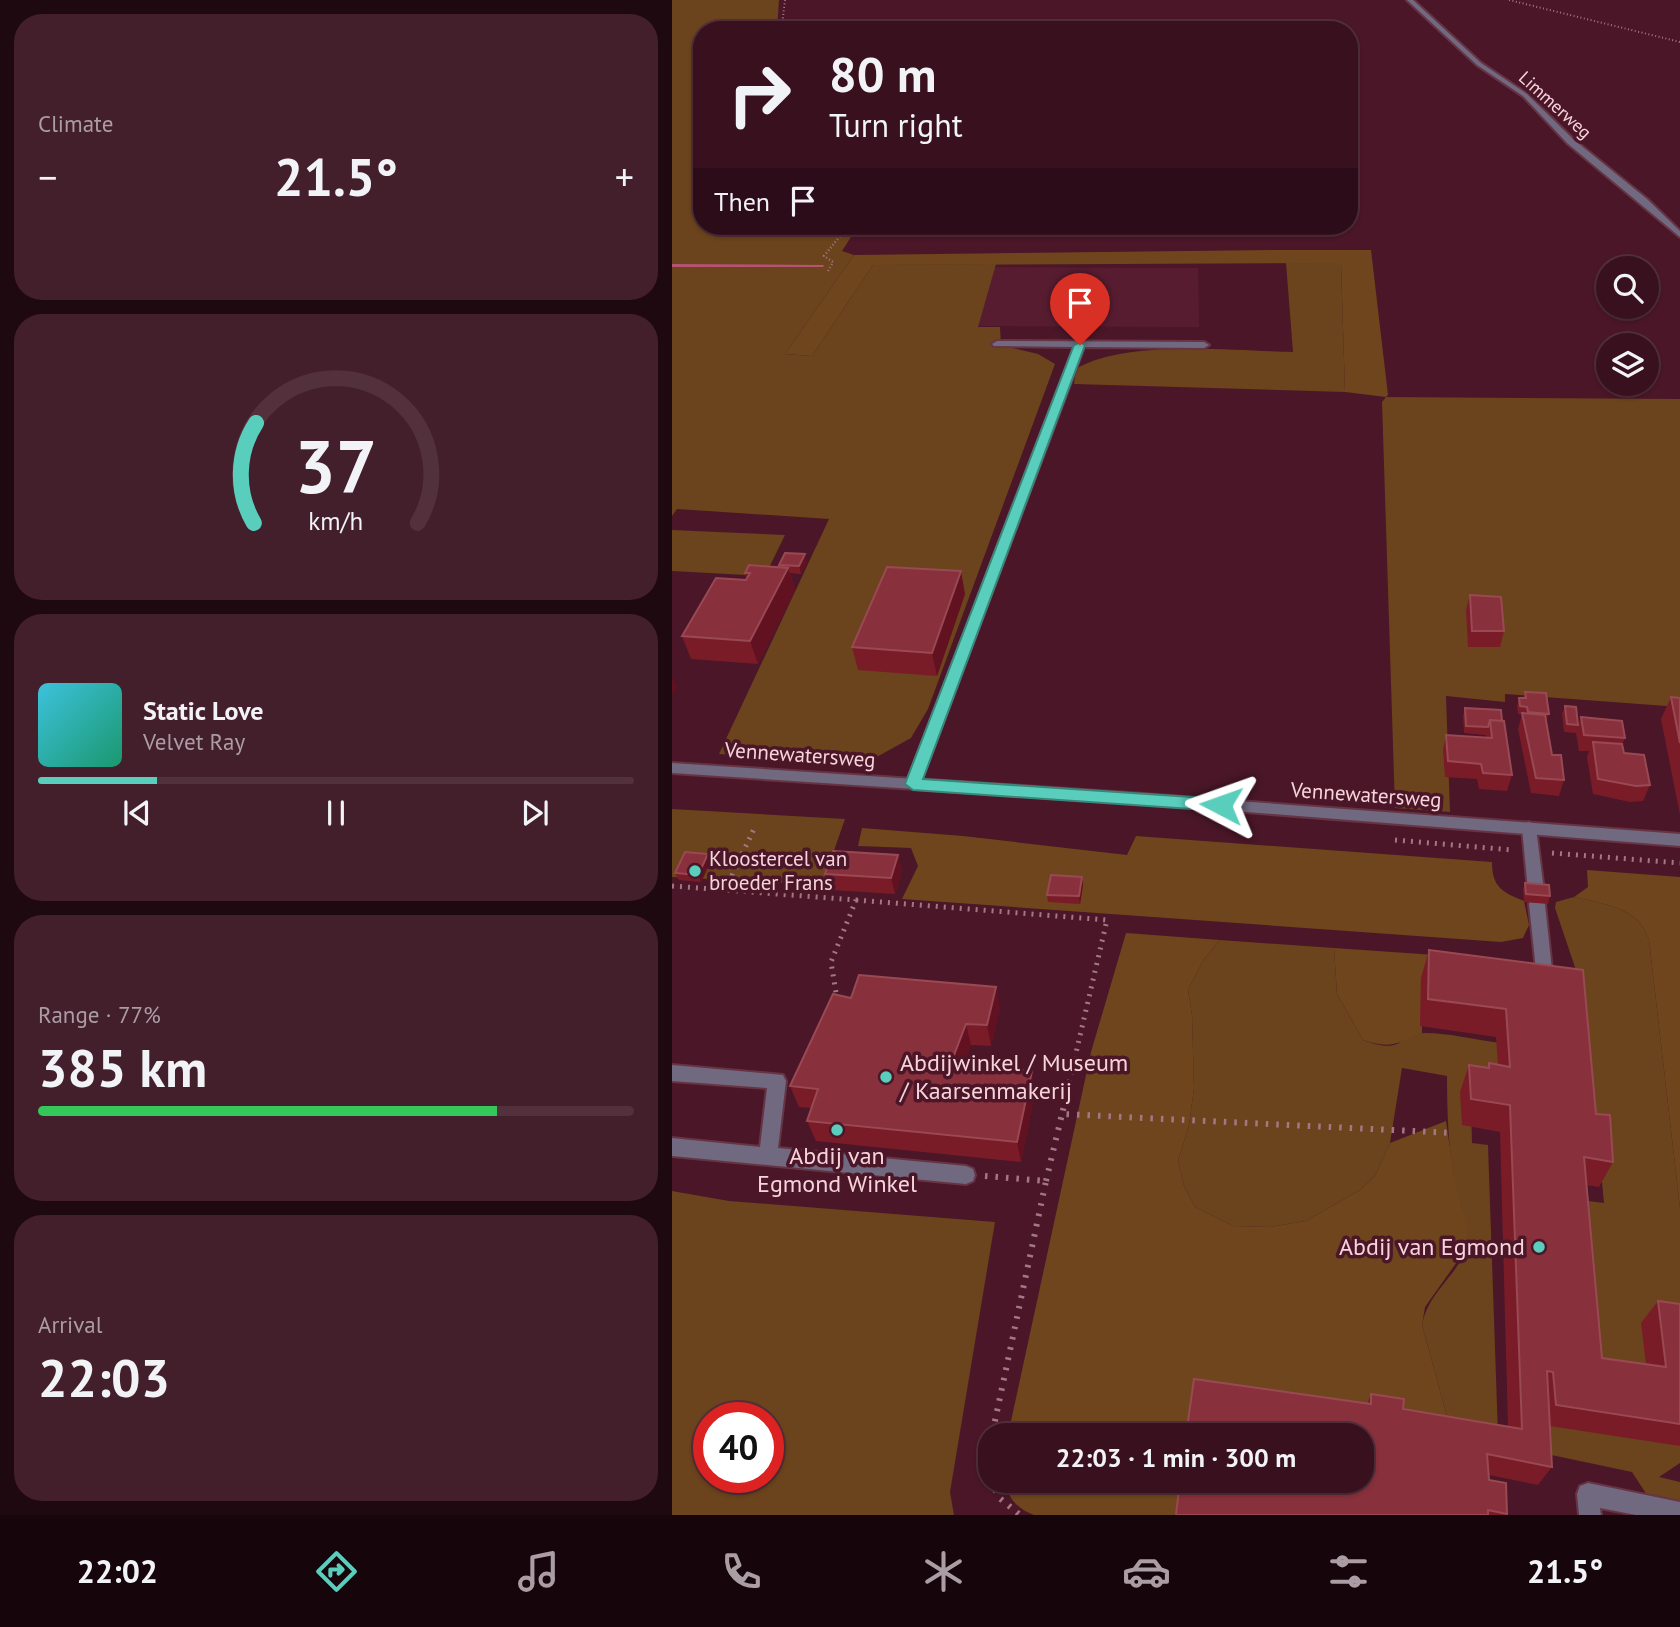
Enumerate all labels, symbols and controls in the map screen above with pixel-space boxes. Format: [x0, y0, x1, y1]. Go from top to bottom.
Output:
text: 80 m [829, 42, 936, 106]
icon: right [714, 49, 805, 140]
street label: Limmerweg [1514, 66, 1597, 143]
text: Turn right [829, 104, 963, 146]
text: Climate [38, 109, 113, 138]
text: 21.5° [274, 143, 398, 210]
text: − [38, 152, 57, 201]
text: + [615, 152, 634, 201]
icon: arrive [784, 182, 822, 220]
text: Then [714, 185, 770, 218]
map controls [1596, 256, 1659, 396]
button: search [1596, 256, 1659, 319]
pin [1050, 273, 1110, 345]
icon: arrive [1061, 284, 1099, 322]
button: layers [1596, 333, 1659, 396]
text: 37 [295, 420, 377, 514]
text: km/h [309, 505, 363, 537]
text: Static Love [143, 694, 264, 727]
text: Velvet Ray [143, 727, 245, 756]
street label: Vennewatersweg [723, 736, 876, 773]
position arrow [1184, 768, 1258, 842]
street label: Vennewatersweg [1289, 776, 1442, 813]
icon: previous [118, 794, 156, 832]
icon: pause [317, 794, 355, 832]
icon: next [516, 794, 554, 832]
place label: Kloostercel van broeder Frans [709, 845, 847, 896]
marker: Kloostercel van broeder Frans [687, 863, 703, 879]
text: Range · 77% [38, 1000, 161, 1029]
text: 385 km [38, 1034, 207, 1101]
place label: Abdijwinkel / Museum / Kaarsenmakerij [899, 1047, 1128, 1106]
marker: Abdijwinkel / Museum / Kaarsenmakerij [878, 1069, 894, 1085]
marker: Abdij van Egmond Winkel [829, 1122, 845, 1138]
place label: Abdij van Egmond Winkel [757, 1140, 917, 1199]
place label: Abdij van Egmond [1339, 1231, 1525, 1262]
marker: Abdij van Egmond [1531, 1239, 1547, 1255]
text: Arrival [38, 1310, 102, 1339]
text: 22:03 [38, 1344, 170, 1411]
speed limit sign: 40 [693, 1402, 784, 1493]
text: 22:03 · 1 min · 300 m [1056, 1441, 1296, 1474]
icon: directions [312, 1547, 361, 1596]
icon: music [514, 1547, 563, 1596]
icon: phone [717, 1547, 766, 1596]
icon: climate [919, 1547, 968, 1596]
icon: car [1122, 1547, 1171, 1596]
icon: filters [1324, 1547, 1373, 1596]
text: 22:02 [77, 1550, 158, 1592]
text: 21.5° [1527, 1550, 1603, 1592]

